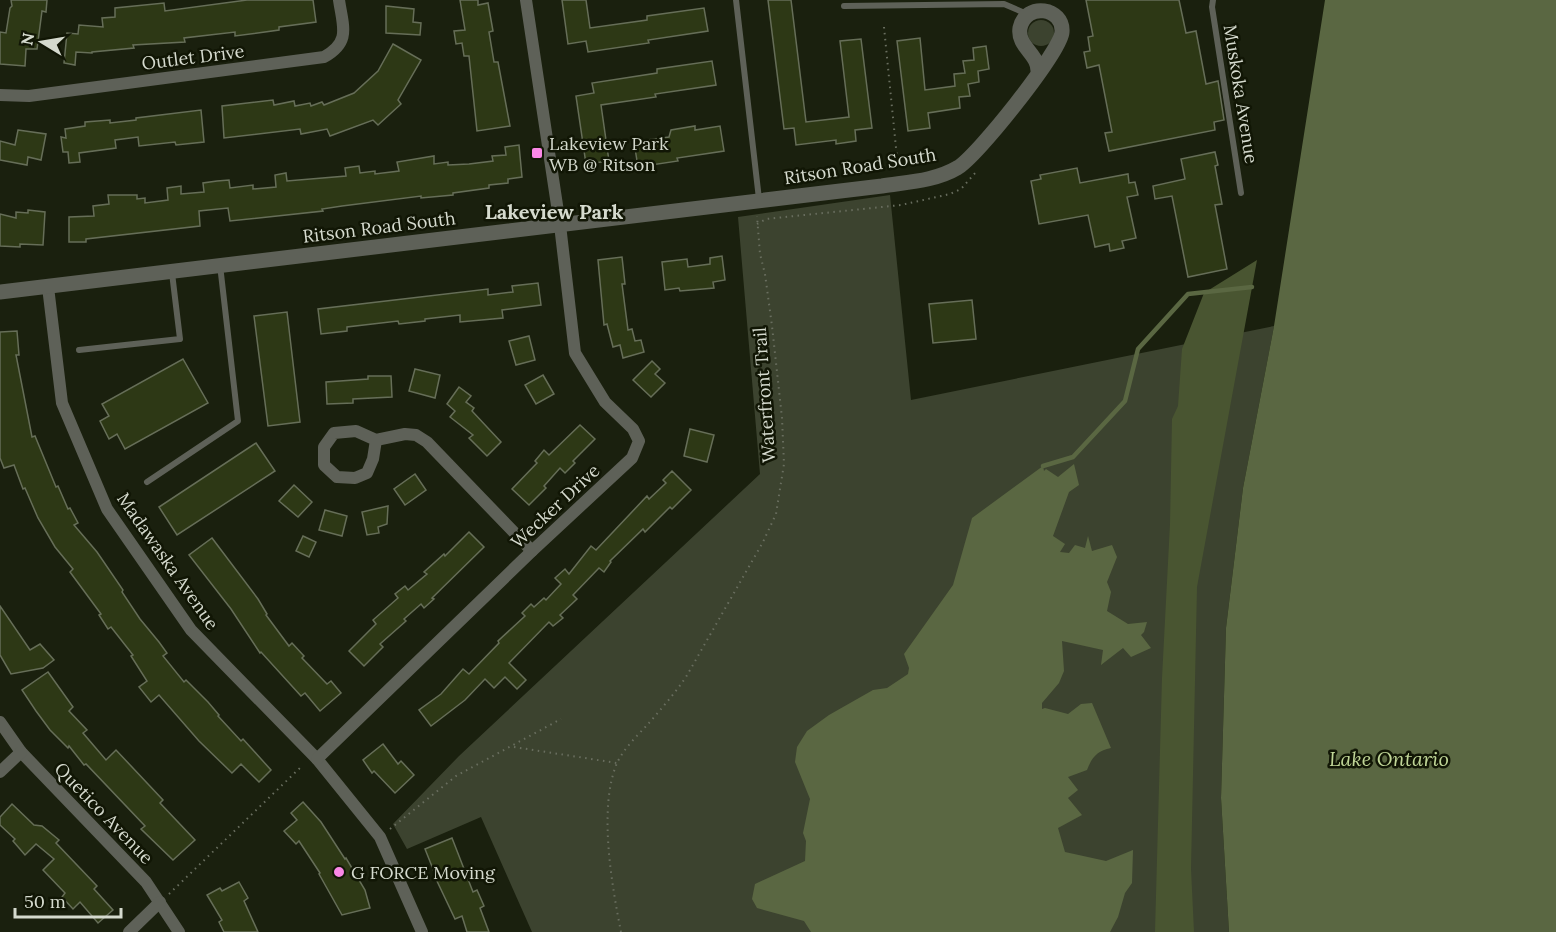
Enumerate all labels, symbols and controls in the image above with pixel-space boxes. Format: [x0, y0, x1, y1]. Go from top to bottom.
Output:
north arrow [12, 12, 72, 72]
street label: Muskoka Avenue [1219, 23, 1263, 165]
text: N [16, 31, 38, 47]
street label: Outlet Drive [140, 39, 246, 75]
place label: Lakeview Park WB @ Ritson [549, 132, 669, 176]
street label: Ritson Road South [782, 143, 938, 189]
marker: Lakeview Park WB @ Ritson [530, 146, 544, 160]
district label: Lakeview Park [485, 199, 623, 224]
street label: Ritson Road South [301, 206, 457, 248]
street label: Waterfront Trail [748, 326, 780, 464]
street label: Wecker Drive [506, 459, 604, 553]
street label: Madawaska Avenue [112, 488, 224, 634]
water label: Lake Ontario [1329, 746, 1449, 771]
street label: Quetico Avenue [50, 757, 158, 869]
place label: G FORCE Moving [351, 861, 496, 884]
marker: G FORCE Moving [332, 865, 346, 879]
scale bar [15, 881, 122, 919]
text: 50 m [24, 890, 66, 913]

